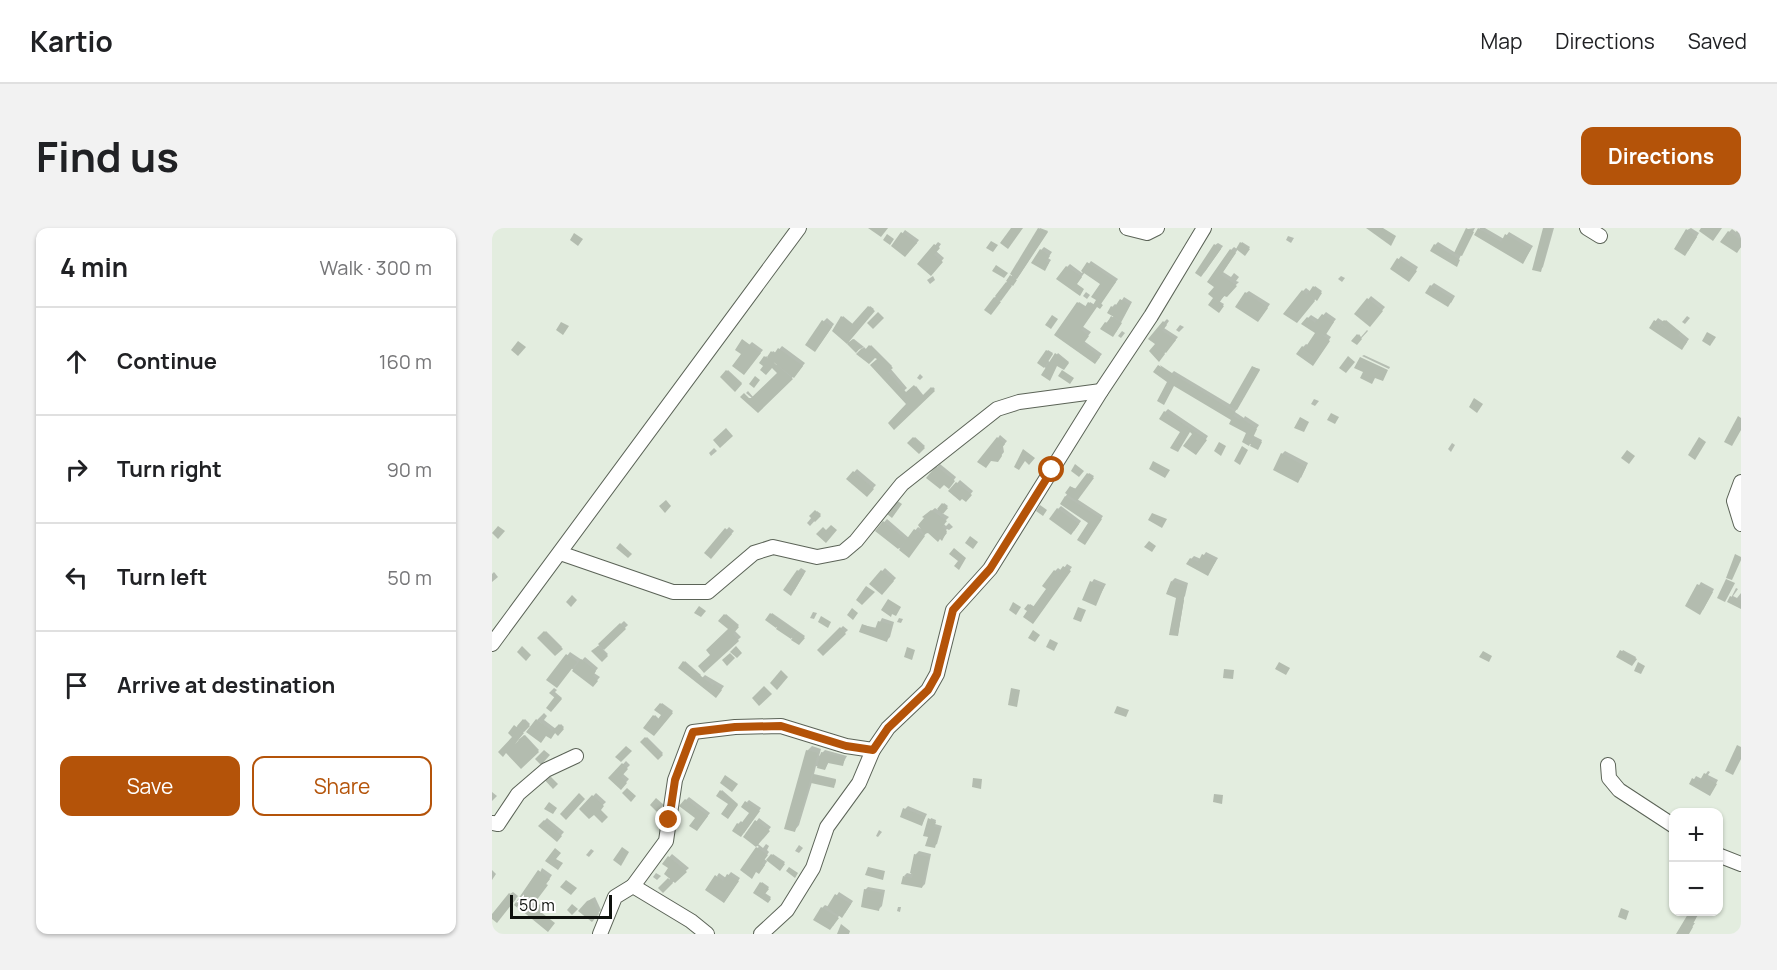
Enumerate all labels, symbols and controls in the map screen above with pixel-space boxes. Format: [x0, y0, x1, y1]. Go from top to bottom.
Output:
text: Kartio [30, 22, 113, 60]
text: Map [1481, 27, 1522, 55]
text: Directions [1555, 27, 1655, 55]
text: Saved [1688, 27, 1747, 55]
text: Find us [36, 127, 179, 185]
button: Directions [1581, 127, 1741, 185]
text: 4 min [60, 249, 128, 285]
text: Walk · 300 m [320, 254, 432, 281]
icon: ahead [60, 345, 93, 378]
text: Continue [117, 346, 217, 376]
text: 160 m [379, 348, 432, 375]
icon: right [60, 453, 93, 486]
text: Turn right [117, 454, 222, 484]
text: 90 m [386, 456, 432, 483]
route start [1038, 456, 1064, 482]
icon: left [60, 561, 93, 594]
text: Turn left [117, 562, 207, 592]
text: 50 m [387, 564, 432, 591]
icon: arrive [60, 669, 93, 702]
text: Arrive at destination [117, 670, 335, 700]
button: Save [60, 756, 240, 816]
button: Share [252, 756, 432, 816]
route end [655, 806, 681, 832]
map controls [1669, 808, 1723, 916]
button: + [1669, 808, 1723, 862]
button: − [1669, 862, 1723, 916]
scale bar [510, 892, 612, 920]
text: 50 m [519, 894, 555, 916]

